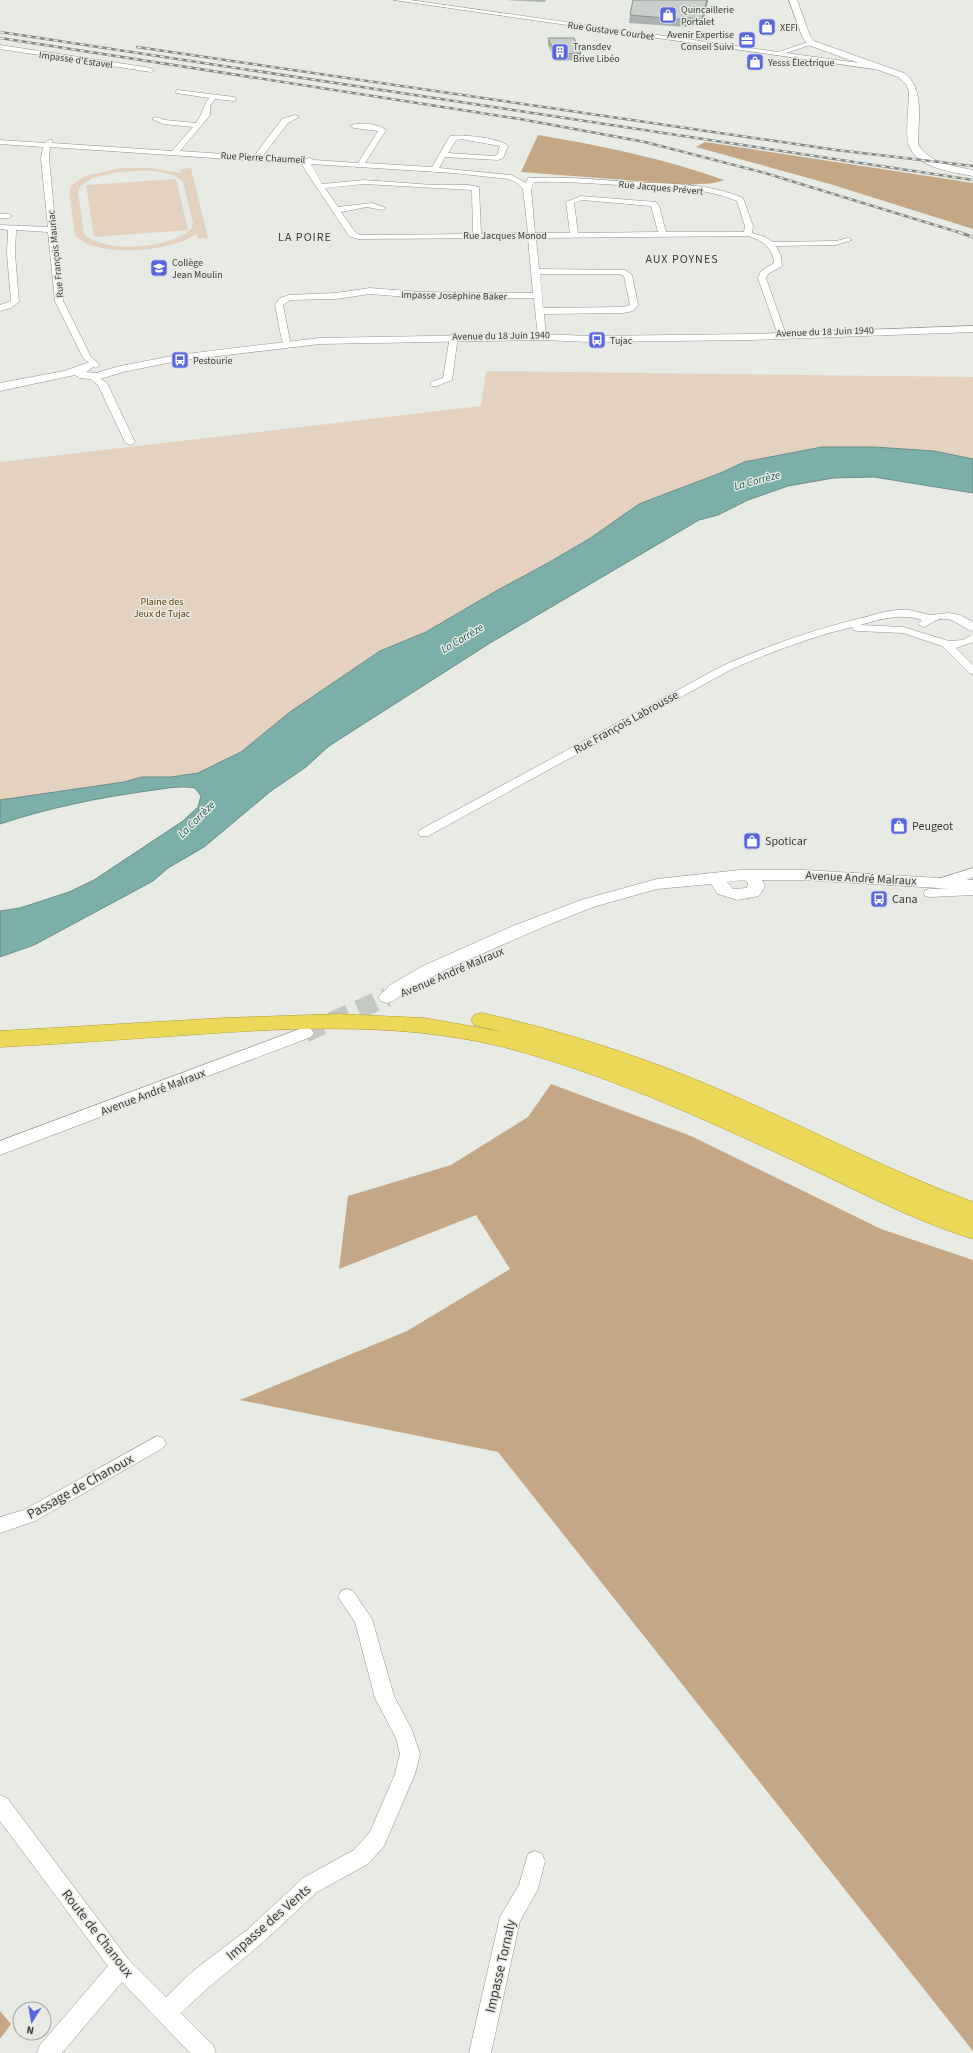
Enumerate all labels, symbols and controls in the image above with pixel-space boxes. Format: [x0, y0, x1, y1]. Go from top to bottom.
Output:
place label: Quincaillerie Portalet [681, 3, 734, 29]
shop icon: Quincaillerie Portalet [658, 5, 678, 25]
shop icon: XEFI [757, 17, 777, 37]
street label: Rue Gustave Courbet [567, 18, 656, 44]
place label: XEFI [780, 21, 798, 35]
place label: Avenir Expertise Conseil Suivi [667, 28, 734, 54]
office icon: Avenir Expertise Conseil Suivi [737, 30, 757, 50]
place label: Transdev Brive Libéo [573, 40, 620, 66]
building icon: Transdev Brive Libéo [550, 42, 570, 62]
street label: Impasse d'Estavel [38, 48, 114, 72]
shop icon: Yesss Électrique [745, 52, 765, 72]
place label: Yesss Électrique [767, 56, 834, 70]
street label: Rue Pierre Chaumeil [220, 149, 306, 167]
street label: Rue Jacques Prévert [618, 177, 704, 199]
street label: Rue François Mauriac [44, 209, 68, 299]
district label: LA POIRE [278, 229, 332, 246]
street label: Rue Jacques Monod [463, 229, 547, 243]
district label: AUX POYNES [645, 251, 719, 268]
place label: Collège Jean Moulin [172, 256, 223, 282]
school or university icon: Collège Jean Moulin [149, 258, 169, 278]
street label: Impasse Joséphine Baker [401, 288, 508, 304]
street label: Avenue du 18 Juin 1940 [776, 323, 874, 341]
street label: Avenue du 18 Juin 1940 [452, 328, 550, 344]
bus stop icon: Tujac [587, 330, 607, 350]
place label: Tujac [610, 334, 633, 348]
bus stop icon: Pestourie [170, 350, 190, 370]
place label: Pestourie [193, 354, 232, 368]
water label: La Corrèze [732, 467, 782, 494]
park label: Plaine des Jeux de Tujac [134, 595, 191, 621]
water label: La Corrèze [438, 620, 486, 657]
street label: Rue François Labrousse [571, 686, 682, 758]
water label: La Corrèze [174, 797, 218, 841]
shop icon: Peugeot [889, 816, 909, 836]
place label: Peugeot [912, 818, 953, 835]
shop icon: Spoticar [742, 831, 762, 851]
place label: Spoticar [765, 833, 808, 850]
street label: Avenue André Malraux [805, 867, 918, 890]
bus stop icon: Cana [869, 889, 889, 909]
place label: Cana [892, 891, 918, 908]
street label: Avenue André Malraux [398, 943, 507, 1002]
street label: Avenue André Malraux [98, 1064, 209, 1120]
street label: Passage de Chanoux [24, 1449, 138, 1524]
street label: Impasse des Vents [222, 1880, 316, 1965]
street label: Route de Chanoux [57, 1885, 138, 1982]
street label: Impasse Tornaly [481, 1917, 522, 2015]
north arrow [12, 2001, 52, 2041]
text: N [25, 2022, 35, 2038]

